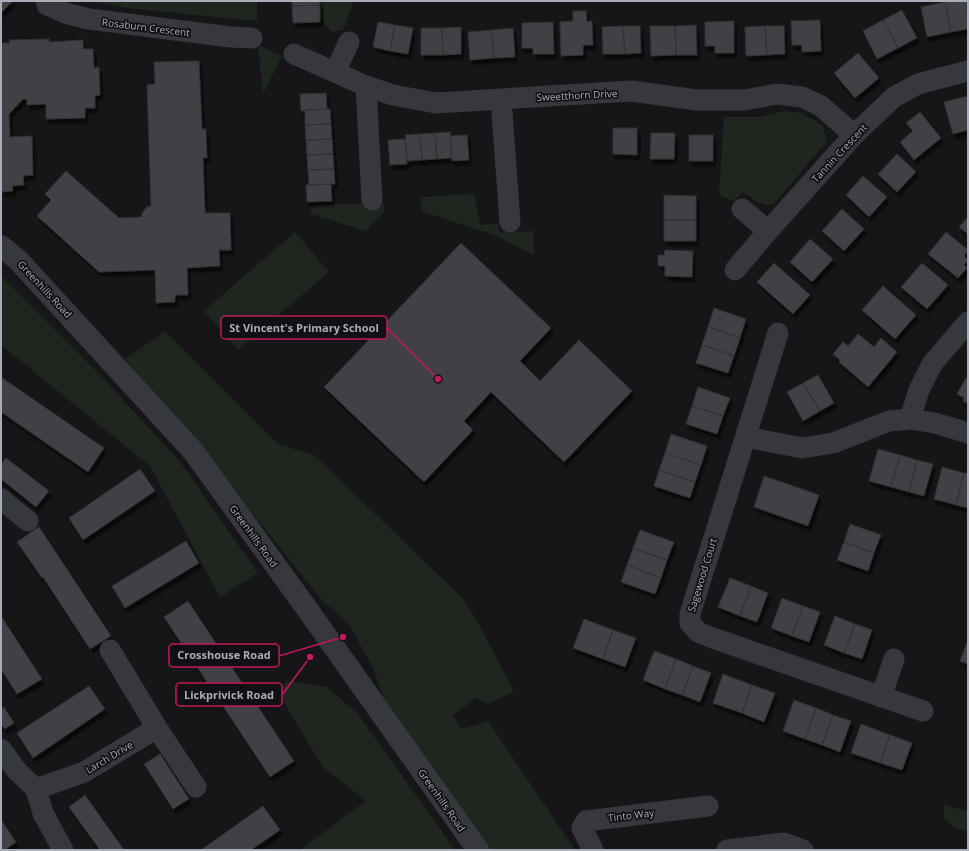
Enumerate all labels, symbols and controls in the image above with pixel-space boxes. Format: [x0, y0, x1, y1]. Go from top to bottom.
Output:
street label: Rosaburn Crescent [101, 15, 191, 39]
street label: Sweetthorn Drive [536, 86, 618, 104]
street label: Tannin Crescent [808, 120, 870, 185]
street label: Greenhills Road [15, 257, 75, 321]
callout: St Vincent's Primary School [221, 316, 387, 339]
text: St Vincent's Primary School [229, 320, 379, 335]
street label: Greenhills Road [227, 502, 281, 570]
street label: Sagewood Court [684, 536, 720, 614]
callout: Crosshouse Road [169, 644, 279, 667]
text: Crosshouse Road [177, 647, 271, 662]
callout: Lickprivick Road [176, 683, 282, 706]
text: Lickprivick Road [184, 687, 274, 702]
street label: Larch Drive [83, 737, 136, 777]
street label: Greenhills Road [415, 766, 469, 834]
street label: Tinto Way [607, 805, 656, 825]

